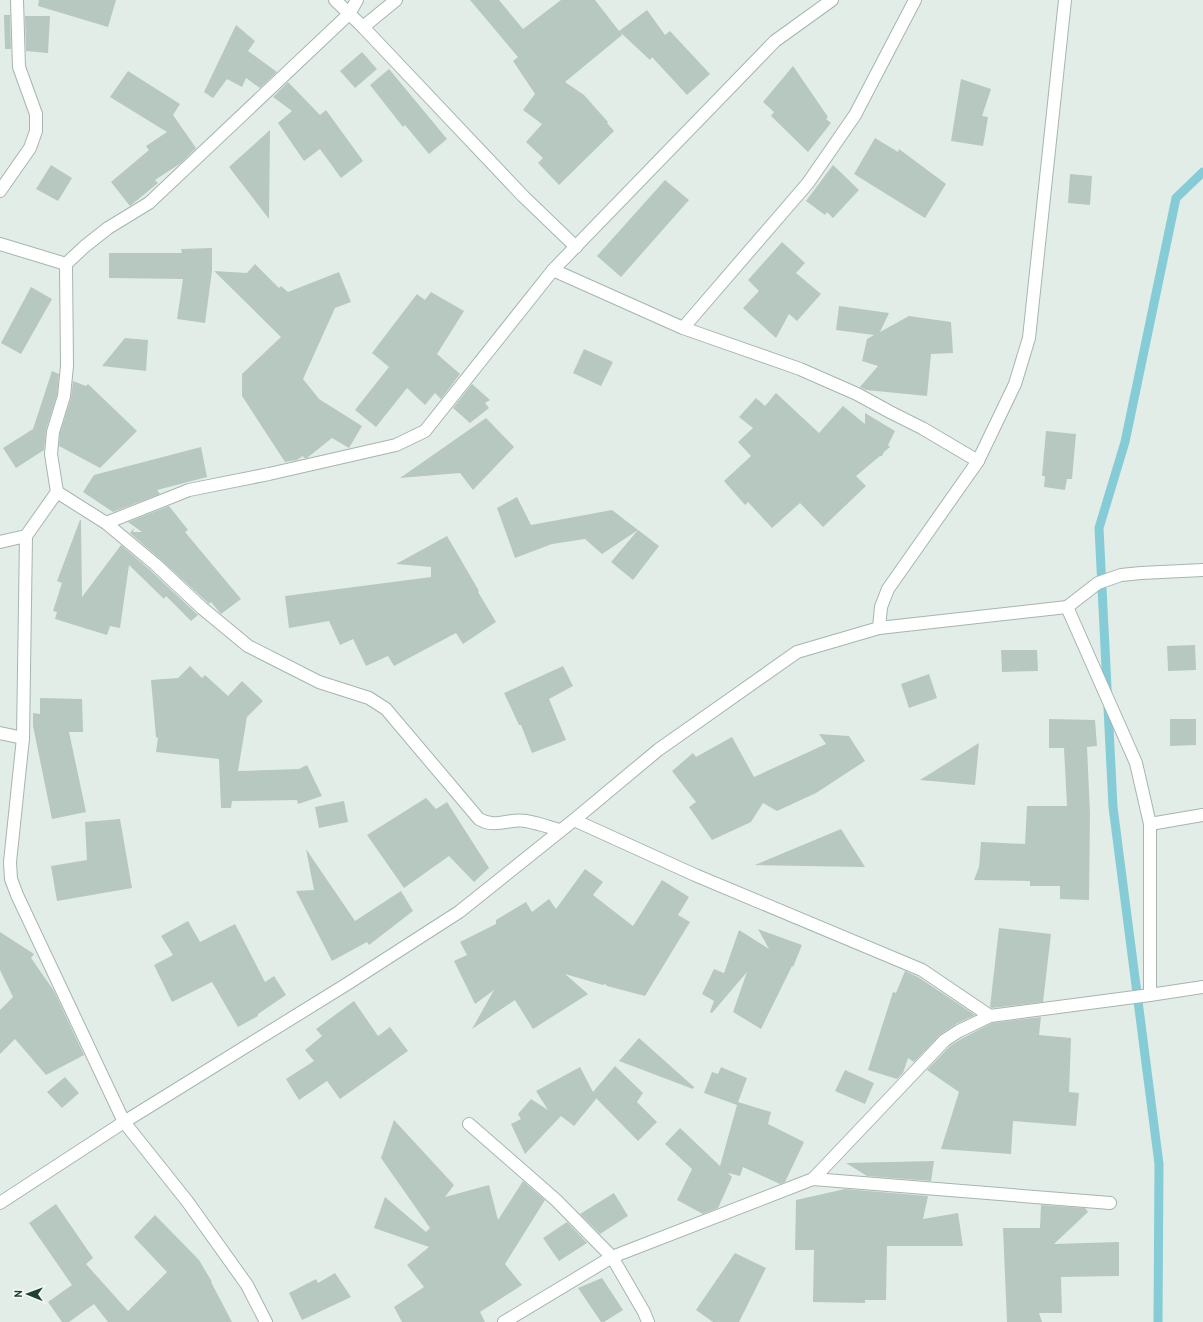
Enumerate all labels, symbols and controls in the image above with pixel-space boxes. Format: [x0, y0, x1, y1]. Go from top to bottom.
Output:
north arrow [8, 1274, 48, 1314]
text: N [11, 1290, 25, 1298]

